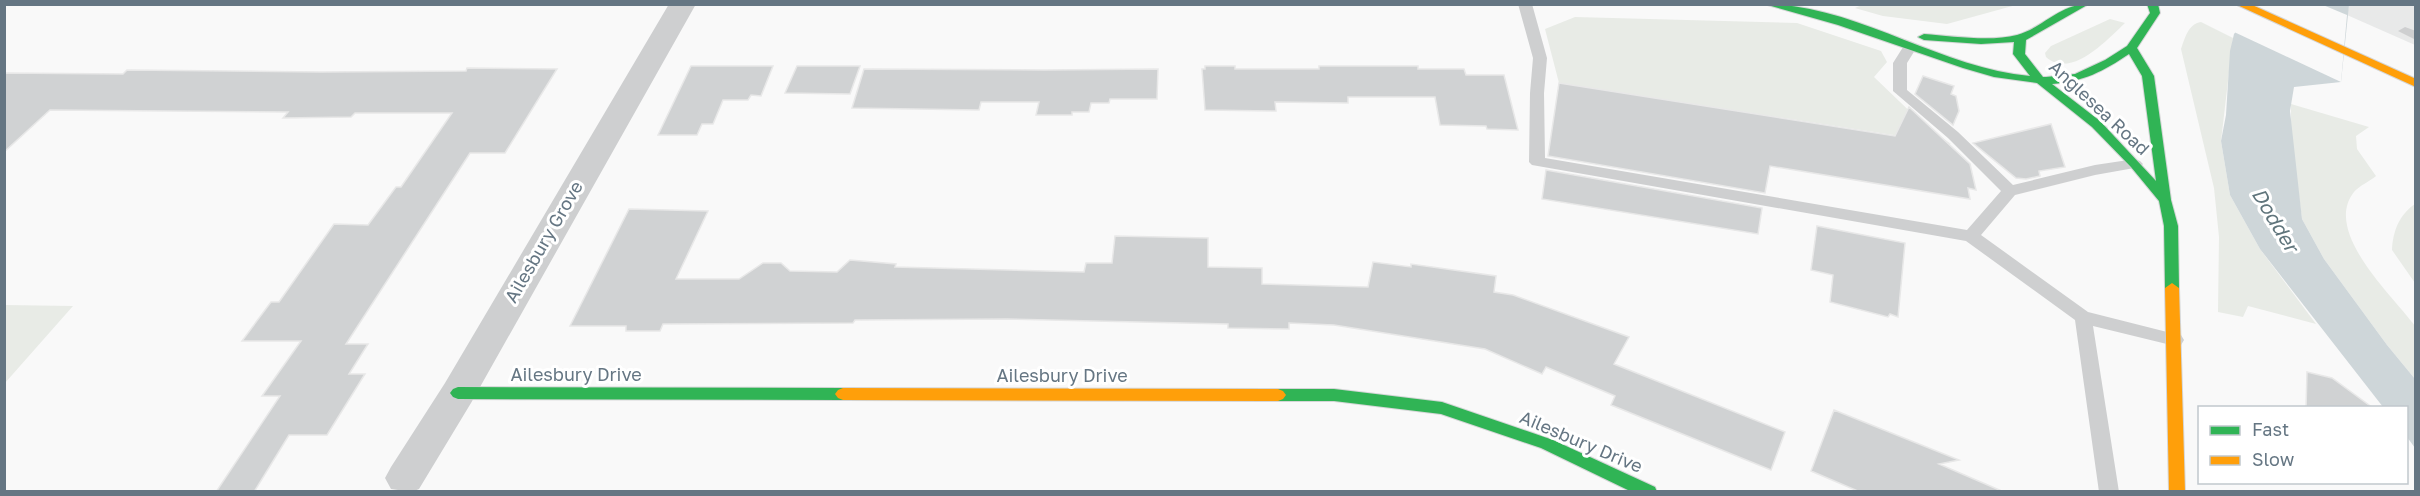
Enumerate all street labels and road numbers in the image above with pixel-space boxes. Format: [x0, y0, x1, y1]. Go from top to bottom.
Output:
street label: Anglesea Road [2045, 55, 2154, 159]
street label: Ailesbury Grove [499, 177, 587, 306]
street label: Ailesbury Drive [510, 363, 642, 385]
street label: Ailesbury Drive [996, 364, 1128, 386]
street label: Ailesbury Drive [1517, 405, 1646, 477]

